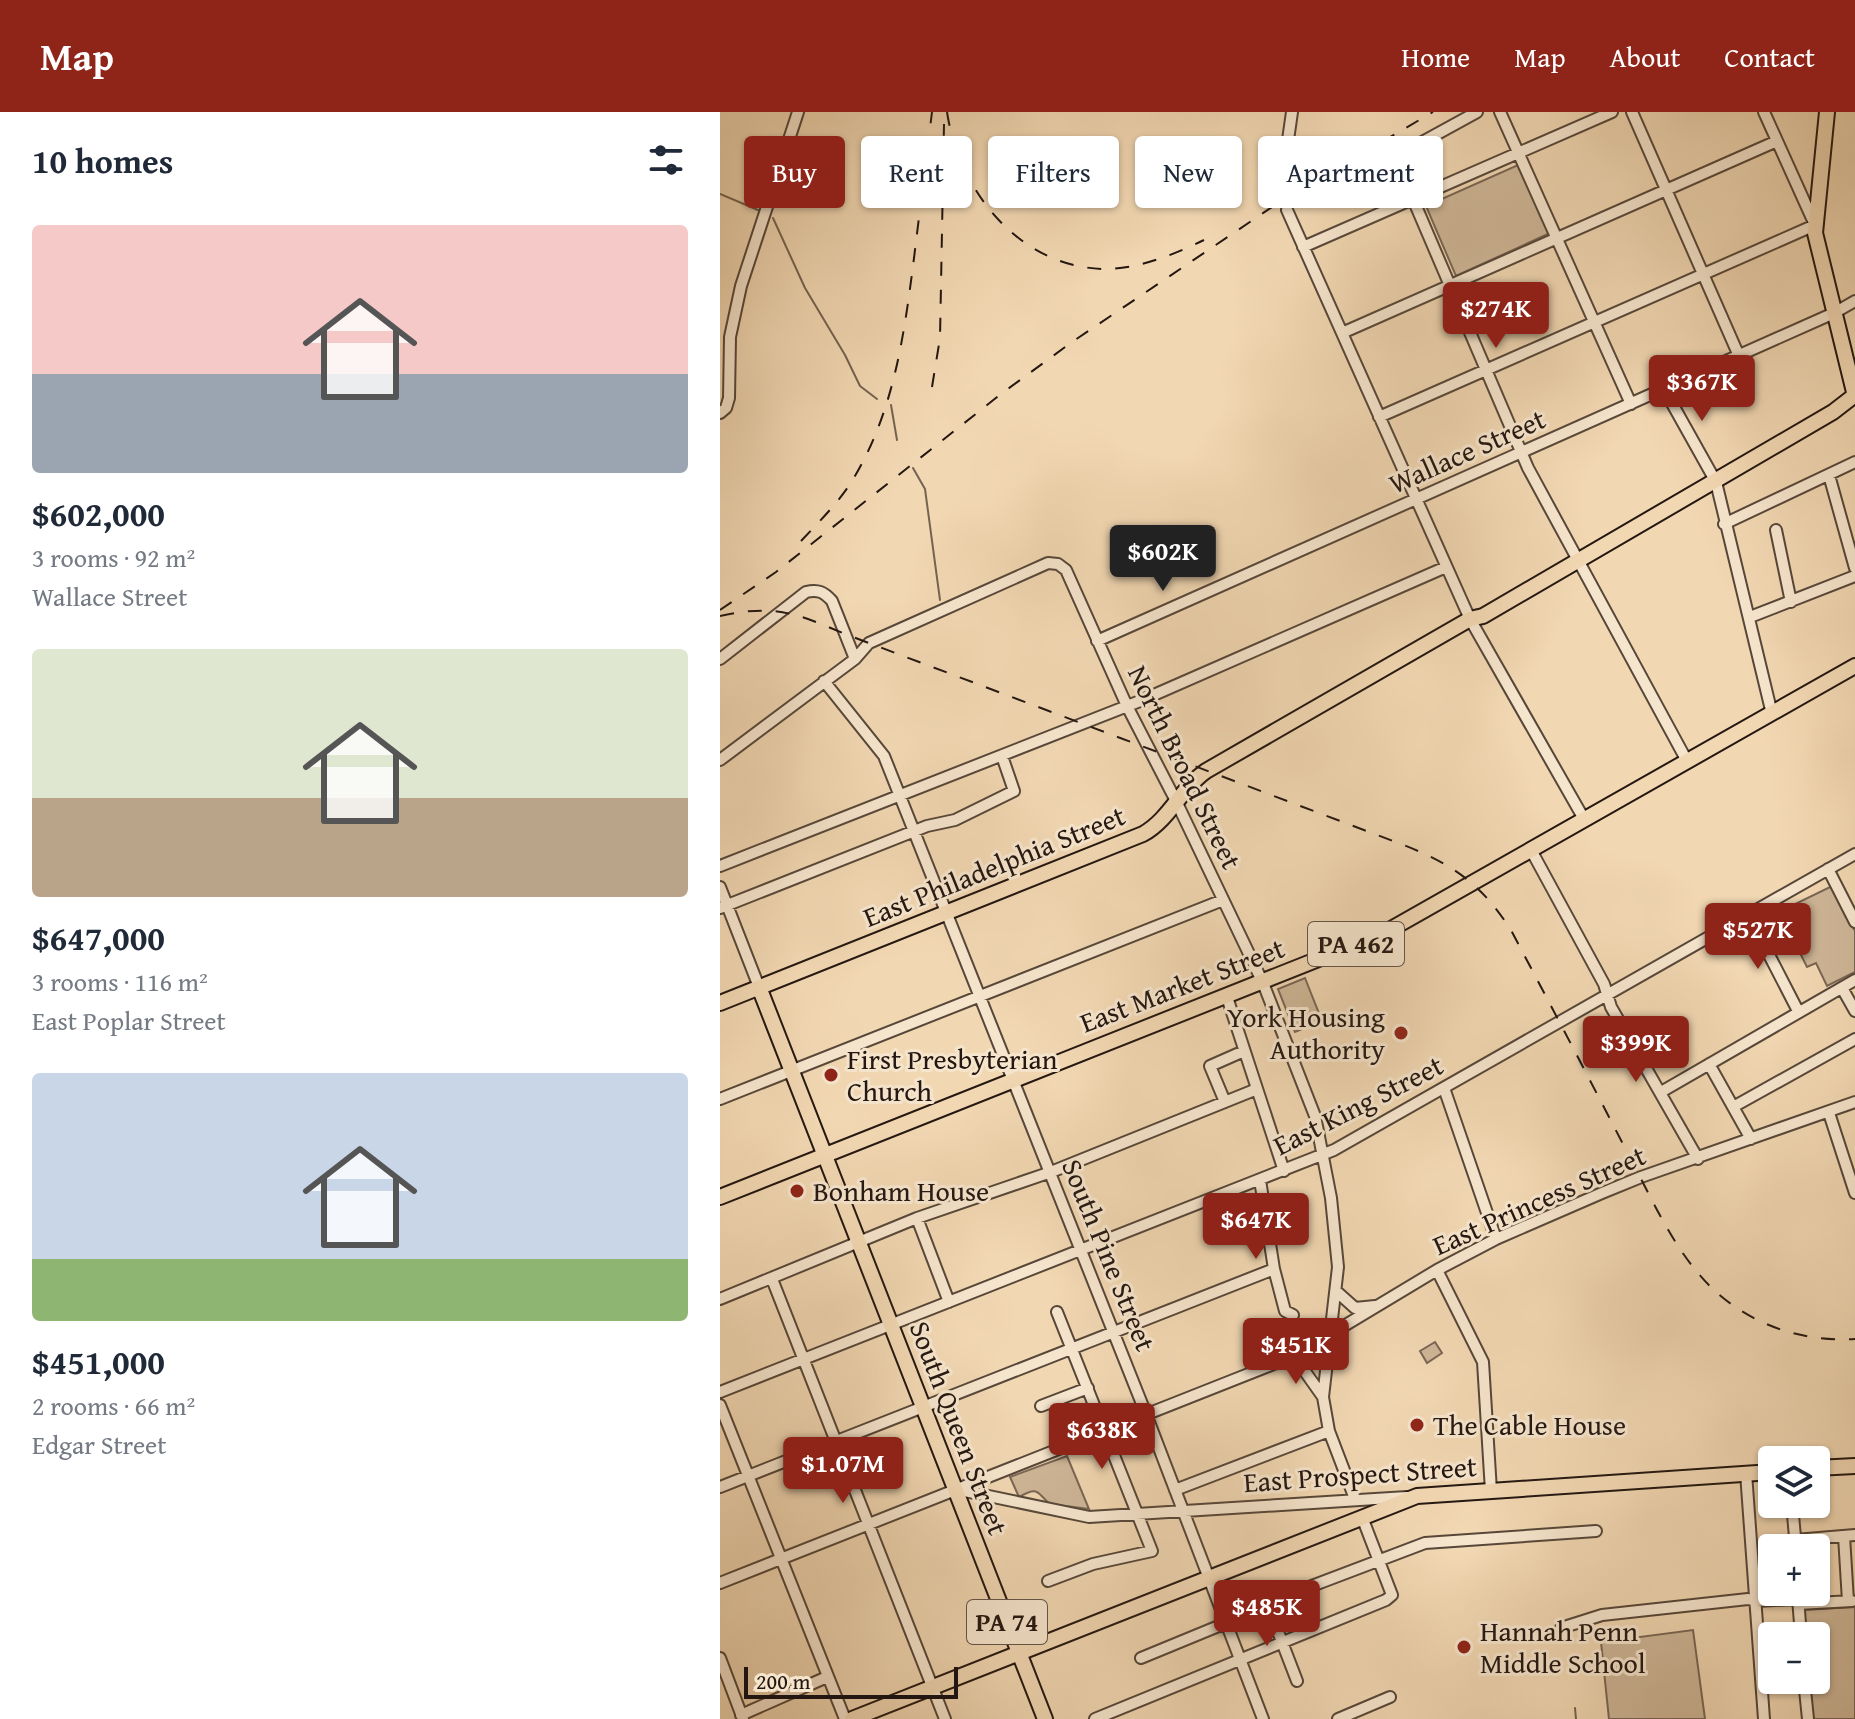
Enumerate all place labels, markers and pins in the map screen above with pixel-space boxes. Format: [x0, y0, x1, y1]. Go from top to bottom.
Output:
pin: $274K [1440, 282, 1552, 350]
pin: $367K [1646, 355, 1758, 423]
pin: $602K [1107, 525, 1219, 593]
pin: $527K [1702, 903, 1814, 971]
place label: York Housing Authority [1227, 996, 1385, 1069]
pin: $399K [1580, 1016, 1692, 1084]
marker: York Housing Authority [1392, 1024, 1410, 1042]
place label: First Presbyterian Church [847, 1038, 1058, 1111]
marker: First Presbyterian Church [822, 1066, 840, 1084]
place label: Bonham House [813, 1170, 989, 1211]
marker: Bonham House [788, 1182, 806, 1200]
pin: $647K [1200, 1193, 1312, 1261]
pin: $451K [1240, 1318, 1352, 1386]
pin: $638K [1046, 1403, 1158, 1471]
place label: The Cable House [1433, 1404, 1626, 1445]
marker: The Cable House [1408, 1416, 1426, 1434]
pin: $1.07M [778, 1437, 908, 1505]
pin: $485K [1211, 1580, 1323, 1648]
place label: Hannah Penn Middle School [1480, 1610, 1646, 1683]
marker: Hannah Penn Middle School [1455, 1638, 1473, 1656]

